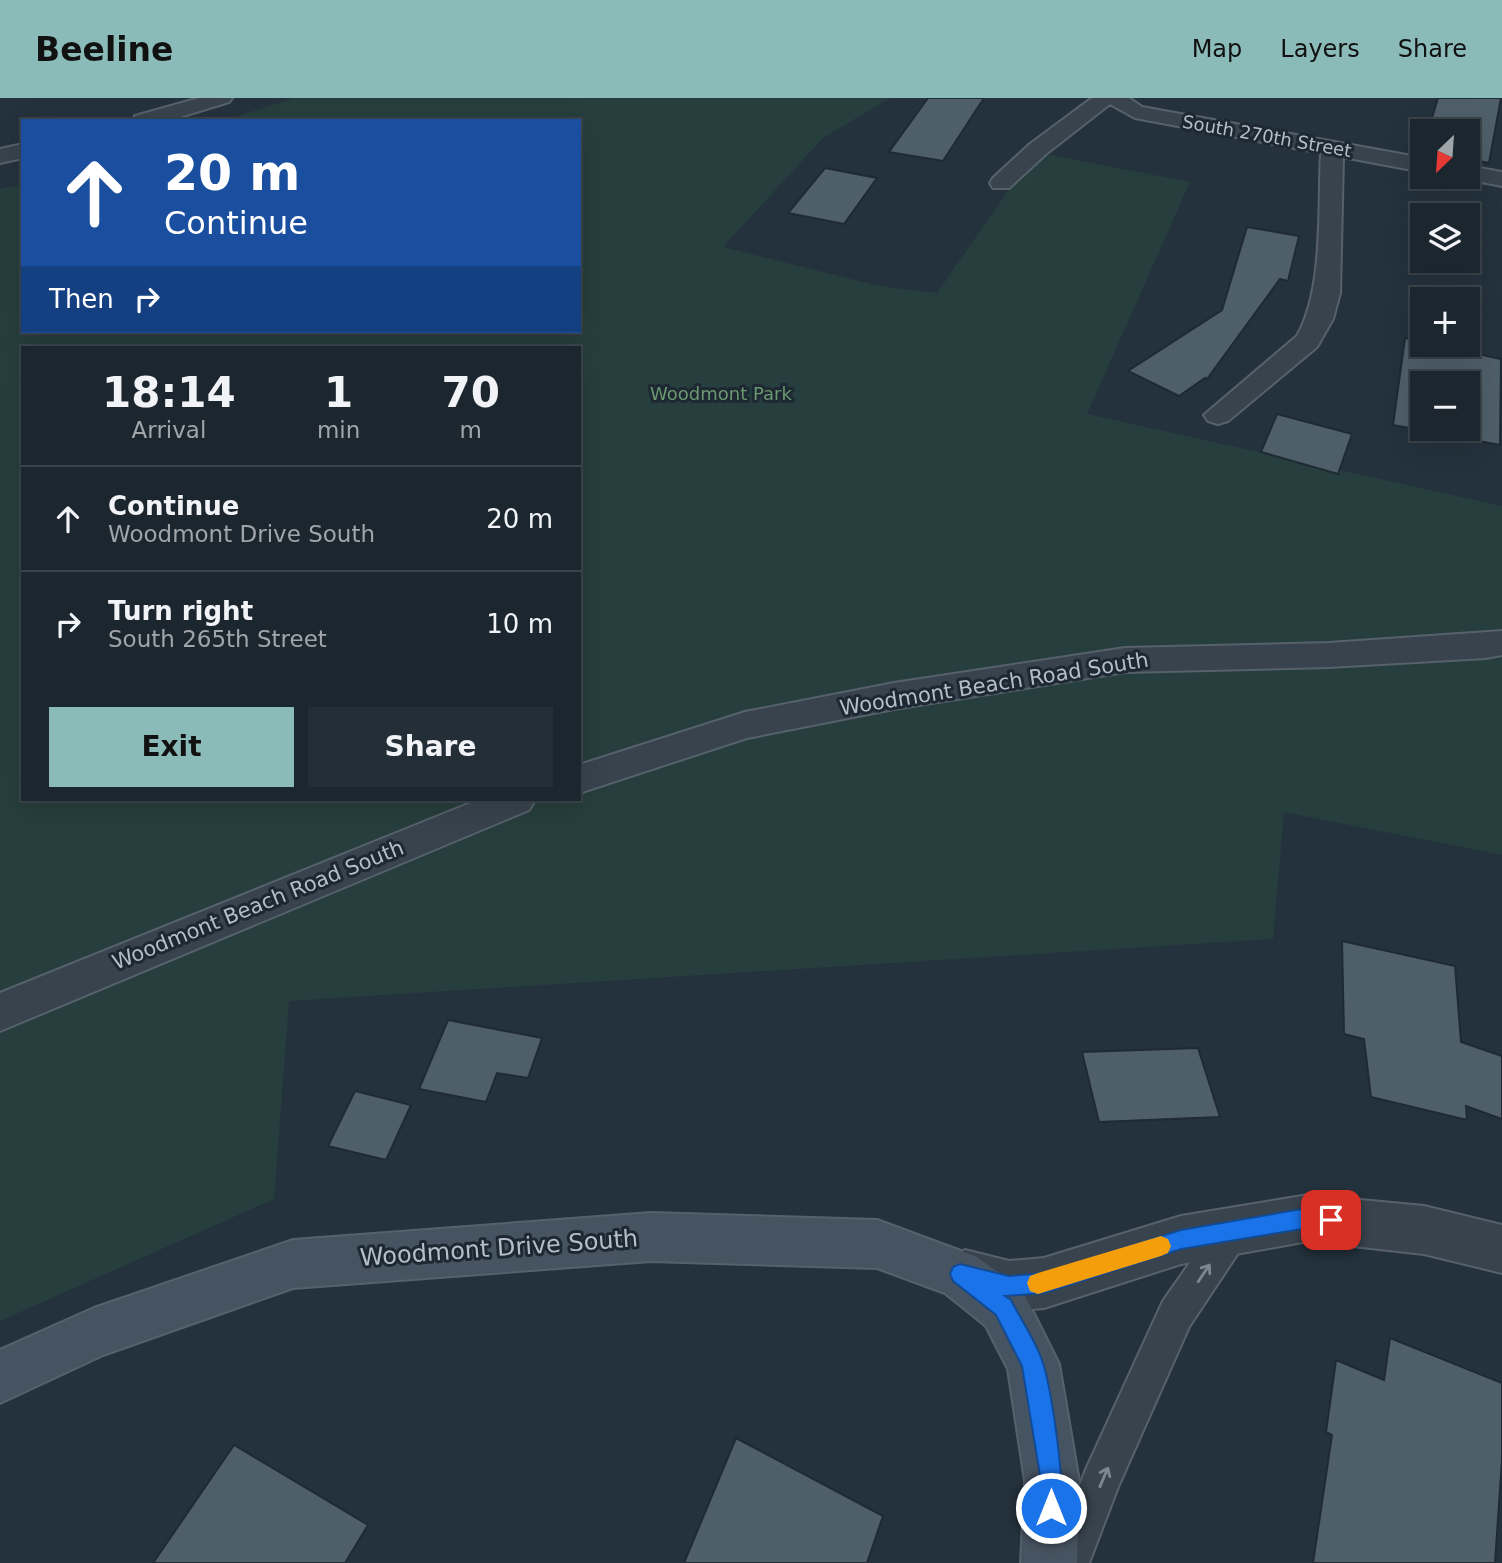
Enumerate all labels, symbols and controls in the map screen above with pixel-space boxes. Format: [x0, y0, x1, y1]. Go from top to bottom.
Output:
text: Beeline [35, 30, 173, 69]
text: Map [1192, 35, 1242, 63]
text: Layers [1280, 35, 1360, 63]
text: Share [1398, 35, 1467, 63]
street label: South 270th Street [1181, 111, 1353, 161]
north arrow [1410, 119, 1480, 189]
map controls [1410, 119, 1480, 441]
text: 20 m [164, 145, 300, 202]
icon: ahead [49, 147, 140, 238]
button: layers [1410, 203, 1480, 273]
text: Continue [164, 204, 308, 242]
icon: right [128, 280, 166, 318]
text: Then [49, 284, 114, 314]
button: + [1410, 287, 1480, 357]
text: 18:14 [102, 368, 236, 417]
text: 1 [324, 368, 353, 417]
text: 70 [441, 368, 500, 417]
button: − [1410, 371, 1480, 441]
park label: Woodmont Park [650, 383, 792, 404]
text: Arrival [132, 417, 206, 443]
text: min [317, 417, 360, 443]
text: m [459, 417, 482, 443]
text: Continue [108, 491, 239, 521]
icon: ahead [49, 500, 87, 538]
text: 20 m [486, 504, 553, 534]
text: Woodmont Drive South [108, 521, 375, 547]
text: Turn right [108, 596, 253, 626]
icon: right [49, 605, 87, 643]
text: 10 m [486, 609, 553, 639]
text: South 265th Street [108, 626, 327, 652]
street label: Woodmont Beach Road South [838, 648, 1150, 720]
button: Exit [49, 707, 294, 787]
button: Share [308, 707, 553, 787]
street label: Woodmont Beach Road South [109, 835, 407, 975]
pin [1301, 1190, 1361, 1250]
icon: arrive [1312, 1201, 1350, 1239]
street label: Woodmont Drive South [359, 1224, 639, 1272]
one-way arrow [1197, 1264, 1211, 1284]
one-way arrow [1098, 1467, 1111, 1488]
position arrow [1014, 1471, 1088, 1545]

